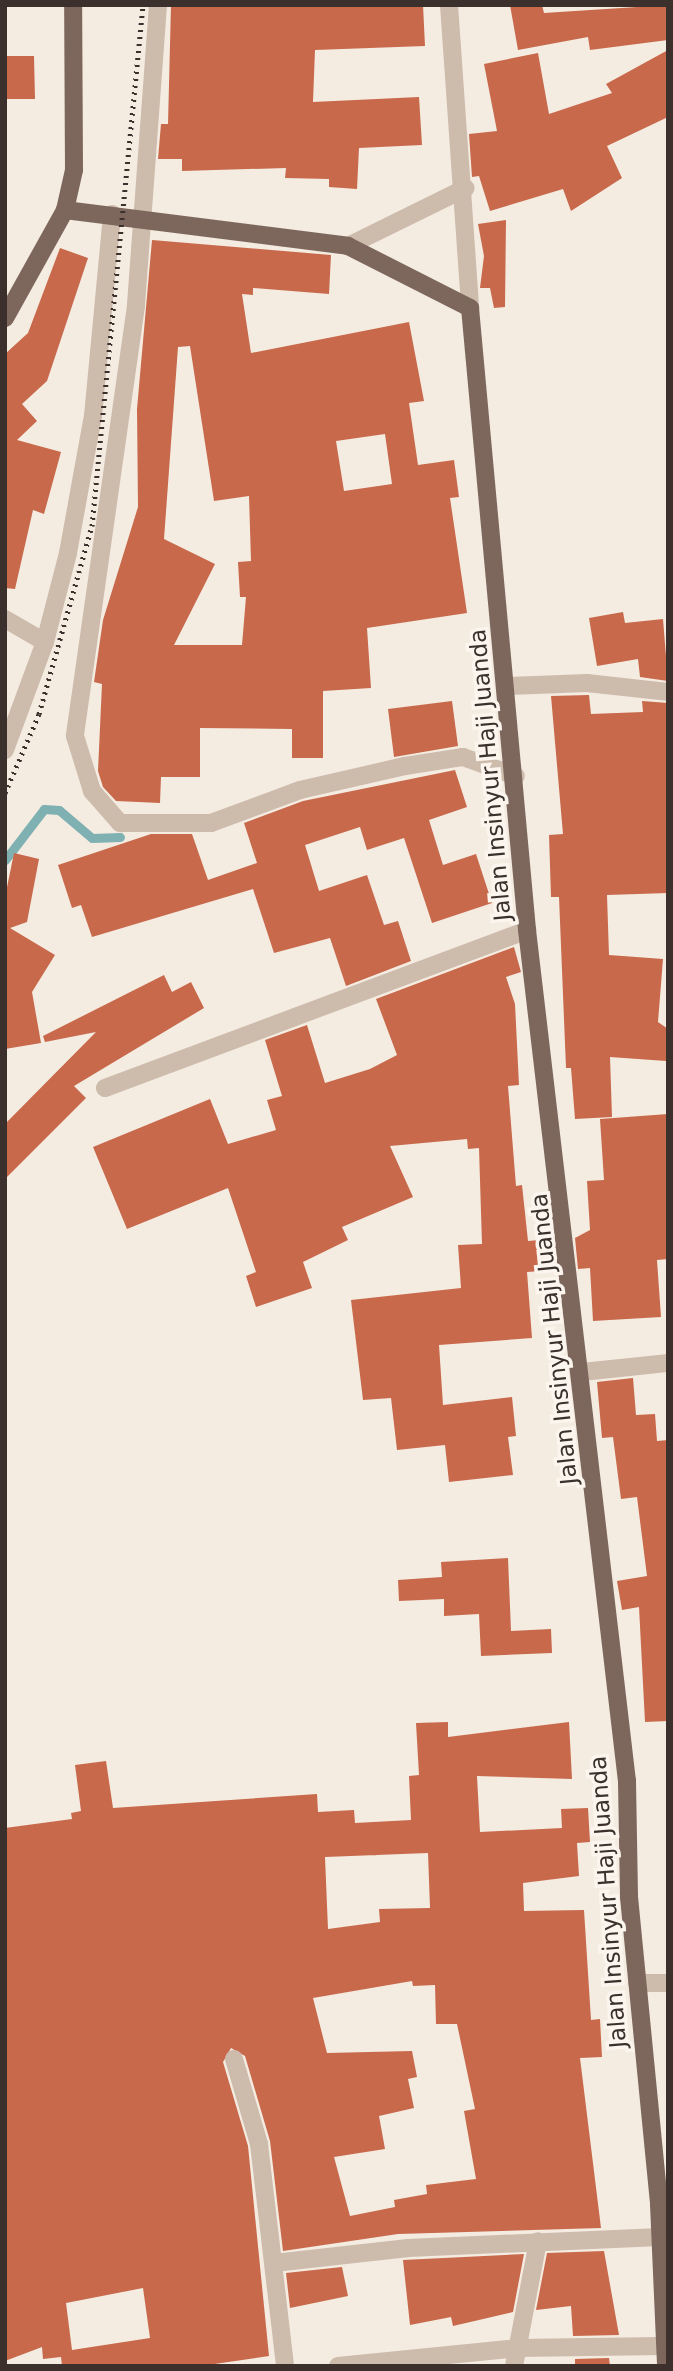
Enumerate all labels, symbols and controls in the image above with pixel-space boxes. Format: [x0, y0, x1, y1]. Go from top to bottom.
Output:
street label: Jalan Insinyur Haji Juanda [463, 628, 517, 922]
street label: Jalan Insinyur Haji Juanda [525, 1192, 583, 1486]
street label: Jalan Insinyur Haji Juanda [584, 1755, 632, 2049]

